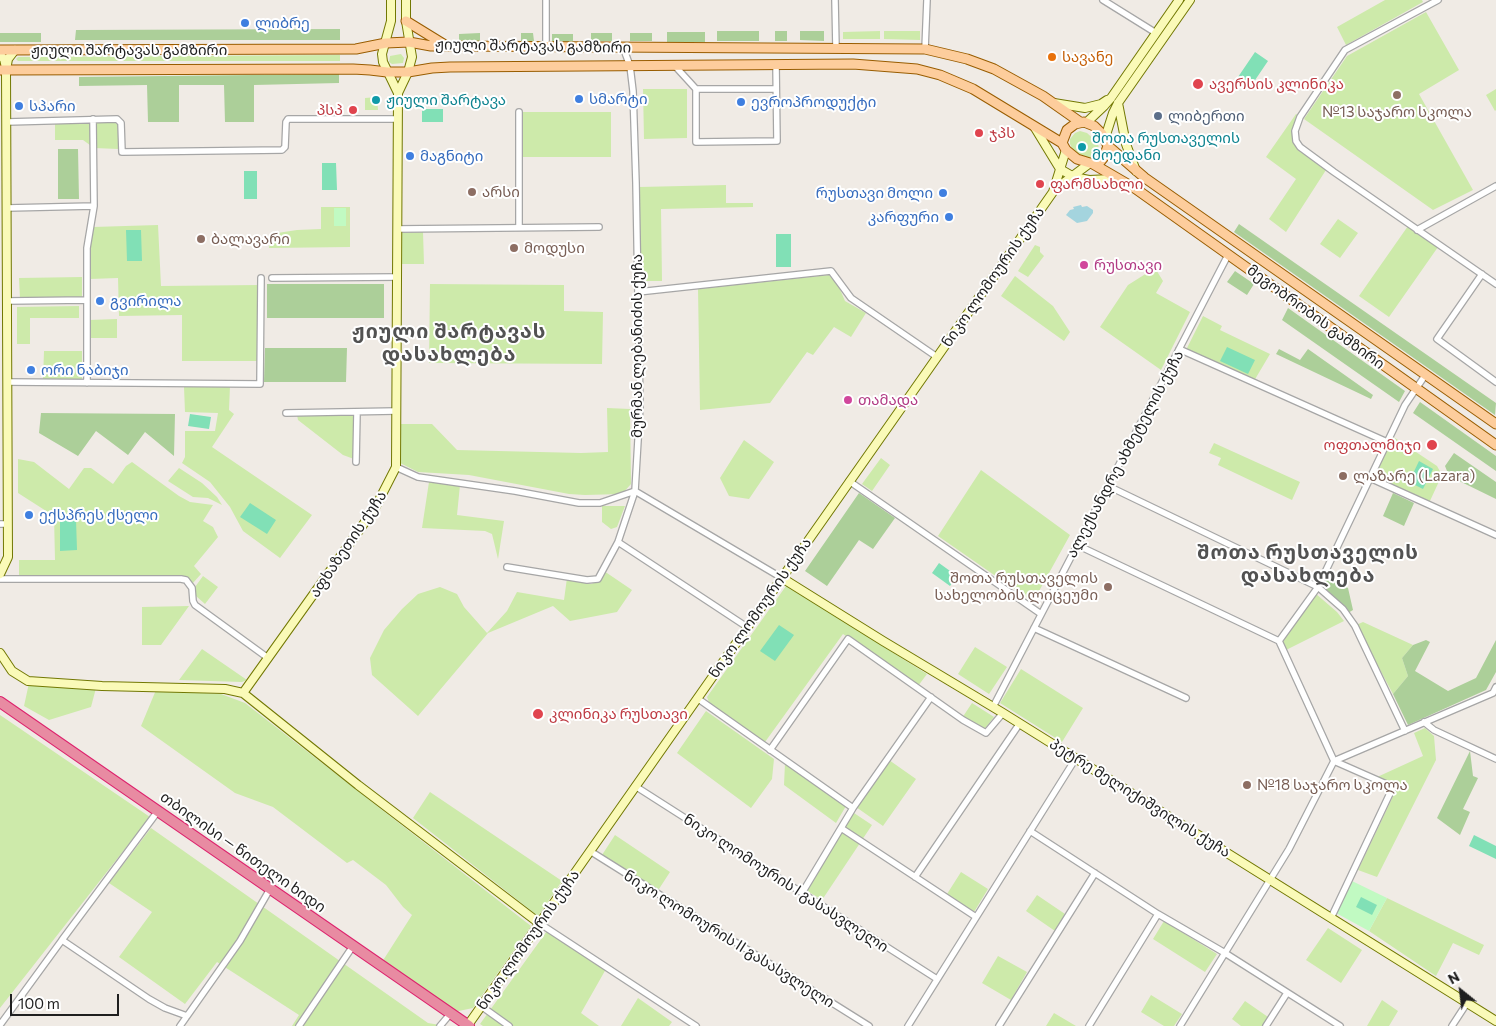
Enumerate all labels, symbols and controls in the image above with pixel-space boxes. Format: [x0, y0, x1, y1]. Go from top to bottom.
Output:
place label: ლიბრე [255, 14, 310, 32]
marker: ლიბრე [239, 17, 251, 29]
street label: ჟიული შარტავას გამზირი [435, 35, 631, 57]
street label: ჟიული შარტავას გამზირი [31, 41, 227, 59]
place label: სავანე [1062, 48, 1113, 66]
marker: სავანე [1046, 51, 1058, 63]
place label: ავერსის კლინიკა [1209, 75, 1344, 93]
marker: ავერსის კლინიკა [1191, 77, 1205, 91]
marker: №13 საჯარო სკოლა [1391, 89, 1403, 101]
place label: სმარტი [589, 90, 648, 108]
place label: ჟიული შარტავა [386, 91, 506, 109]
marker: სმარტი [573, 93, 585, 105]
place label: ევროპროდუქტი [751, 93, 876, 111]
marker: ჟიული შარტავა [370, 94, 382, 106]
marker: ევროპროდუქტი [735, 96, 747, 108]
place label: სპარი [29, 97, 76, 115]
marker: სპარი [13, 100, 25, 112]
place label: პსპ [317, 101, 343, 119]
place label: №13 საჯარო სკოლა [1322, 103, 1472, 121]
marker: პსპ [347, 104, 359, 116]
place label: ლიბერთი [1168, 107, 1245, 125]
marker: ლიბერთი [1152, 110, 1164, 122]
place label: ჯპს [989, 124, 1015, 142]
marker: ჯპს [973, 127, 985, 139]
place label: შოთა რუსთაველის მოედანი [1092, 129, 1240, 164]
marker: შოთა რუსთაველის მოედანი [1076, 141, 1088, 153]
place label: მაგნიტი [420, 147, 483, 165]
marker: მაგნიტი [404, 150, 416, 162]
place label: ფარმსახლი [1050, 175, 1143, 193]
marker: ფარმსახლი [1034, 178, 1046, 190]
place label: არსი [482, 183, 520, 201]
place label: რუსთავი მოლი [816, 184, 933, 202]
marker: არსი [466, 186, 478, 198]
marker: რუსთავი მოლი [937, 187, 949, 199]
street label: ნიკო ლომოურის ქუჩა [938, 203, 1048, 351]
place label: კარფური [868, 208, 939, 226]
marker: კარფური [943, 211, 955, 223]
place label: ბალავარი [211, 230, 290, 248]
marker: ბალავარი [195, 233, 207, 245]
place label: მოდუსი [524, 239, 585, 257]
marker: მოდუსი [508, 242, 520, 254]
street label: მურმან ლებანიძის ქუჩა [628, 254, 646, 438]
place label: რუსთავი [1094, 256, 1162, 274]
marker: რუსთავი [1078, 259, 1090, 271]
street label: მეგობრობის გამზირი [1244, 261, 1388, 373]
place label: გვირილა [110, 292, 181, 310]
marker: გვირილა [94, 295, 106, 307]
district label: ჟიული შარტავას დასახლება [350, 319, 548, 366]
street label: ალექსანდრე ახმეტელის ქუჩა [1062, 347, 1188, 561]
place label: ორი ნაბიჯი [41, 361, 129, 379]
marker: ორი ნაბიჯი [25, 364, 37, 376]
place label: თამადა [858, 391, 918, 409]
marker: თამადა [842, 394, 854, 406]
place label: ოფთალმიჯი [1324, 436, 1421, 454]
marker: ოფთალმიჯი [1425, 438, 1439, 452]
place label: ლაზარე (Lazara) [1353, 467, 1475, 485]
marker: ლაზარე (Lazara) [1337, 470, 1349, 482]
street label: აფხაზეთის ქუჩა [306, 487, 390, 601]
place label: ექსპრეს ქსელი [39, 506, 158, 524]
marker: ექსპრეს ქსელი [23, 509, 35, 521]
street label: ნიკო ლომოურის ქუჩა [705, 534, 815, 682]
district label: შოთა რუსთაველის დასახლება [1195, 540, 1421, 587]
place label: შოთა რუსთაველის სახელობის ლიცეუმი [934, 569, 1098, 604]
marker: შოთა რუსთაველის სახელობის ლიცეუმი [1102, 581, 1114, 593]
place label: კლინიკა რუსთავი [549, 705, 688, 723]
marker: კლინიკა რუსთავი [531, 707, 545, 721]
street label: პეტრე მელიქიშვილის ქუჩა [1046, 735, 1234, 861]
place label: №18 საჯარო სკოლა [1257, 776, 1408, 794]
marker: №18 საჯარო სკოლა [1241, 779, 1253, 791]
street label: თბილისი — წითელი ხიდი [157, 788, 329, 916]
street label: ნიკო ლომოურის I გასასვლელი [680, 810, 892, 956]
street label: ნიკო ლომოურის ქუჩა [473, 866, 583, 1014]
street label: ნიკო ლომოურის II გასასვლელი [620, 866, 838, 1012]
north arrow [1436, 966, 1486, 1016]
text: N [1445, 967, 1462, 987]
scale bar [12, 984, 121, 1016]
text: 100 m [18, 994, 60, 1012]

